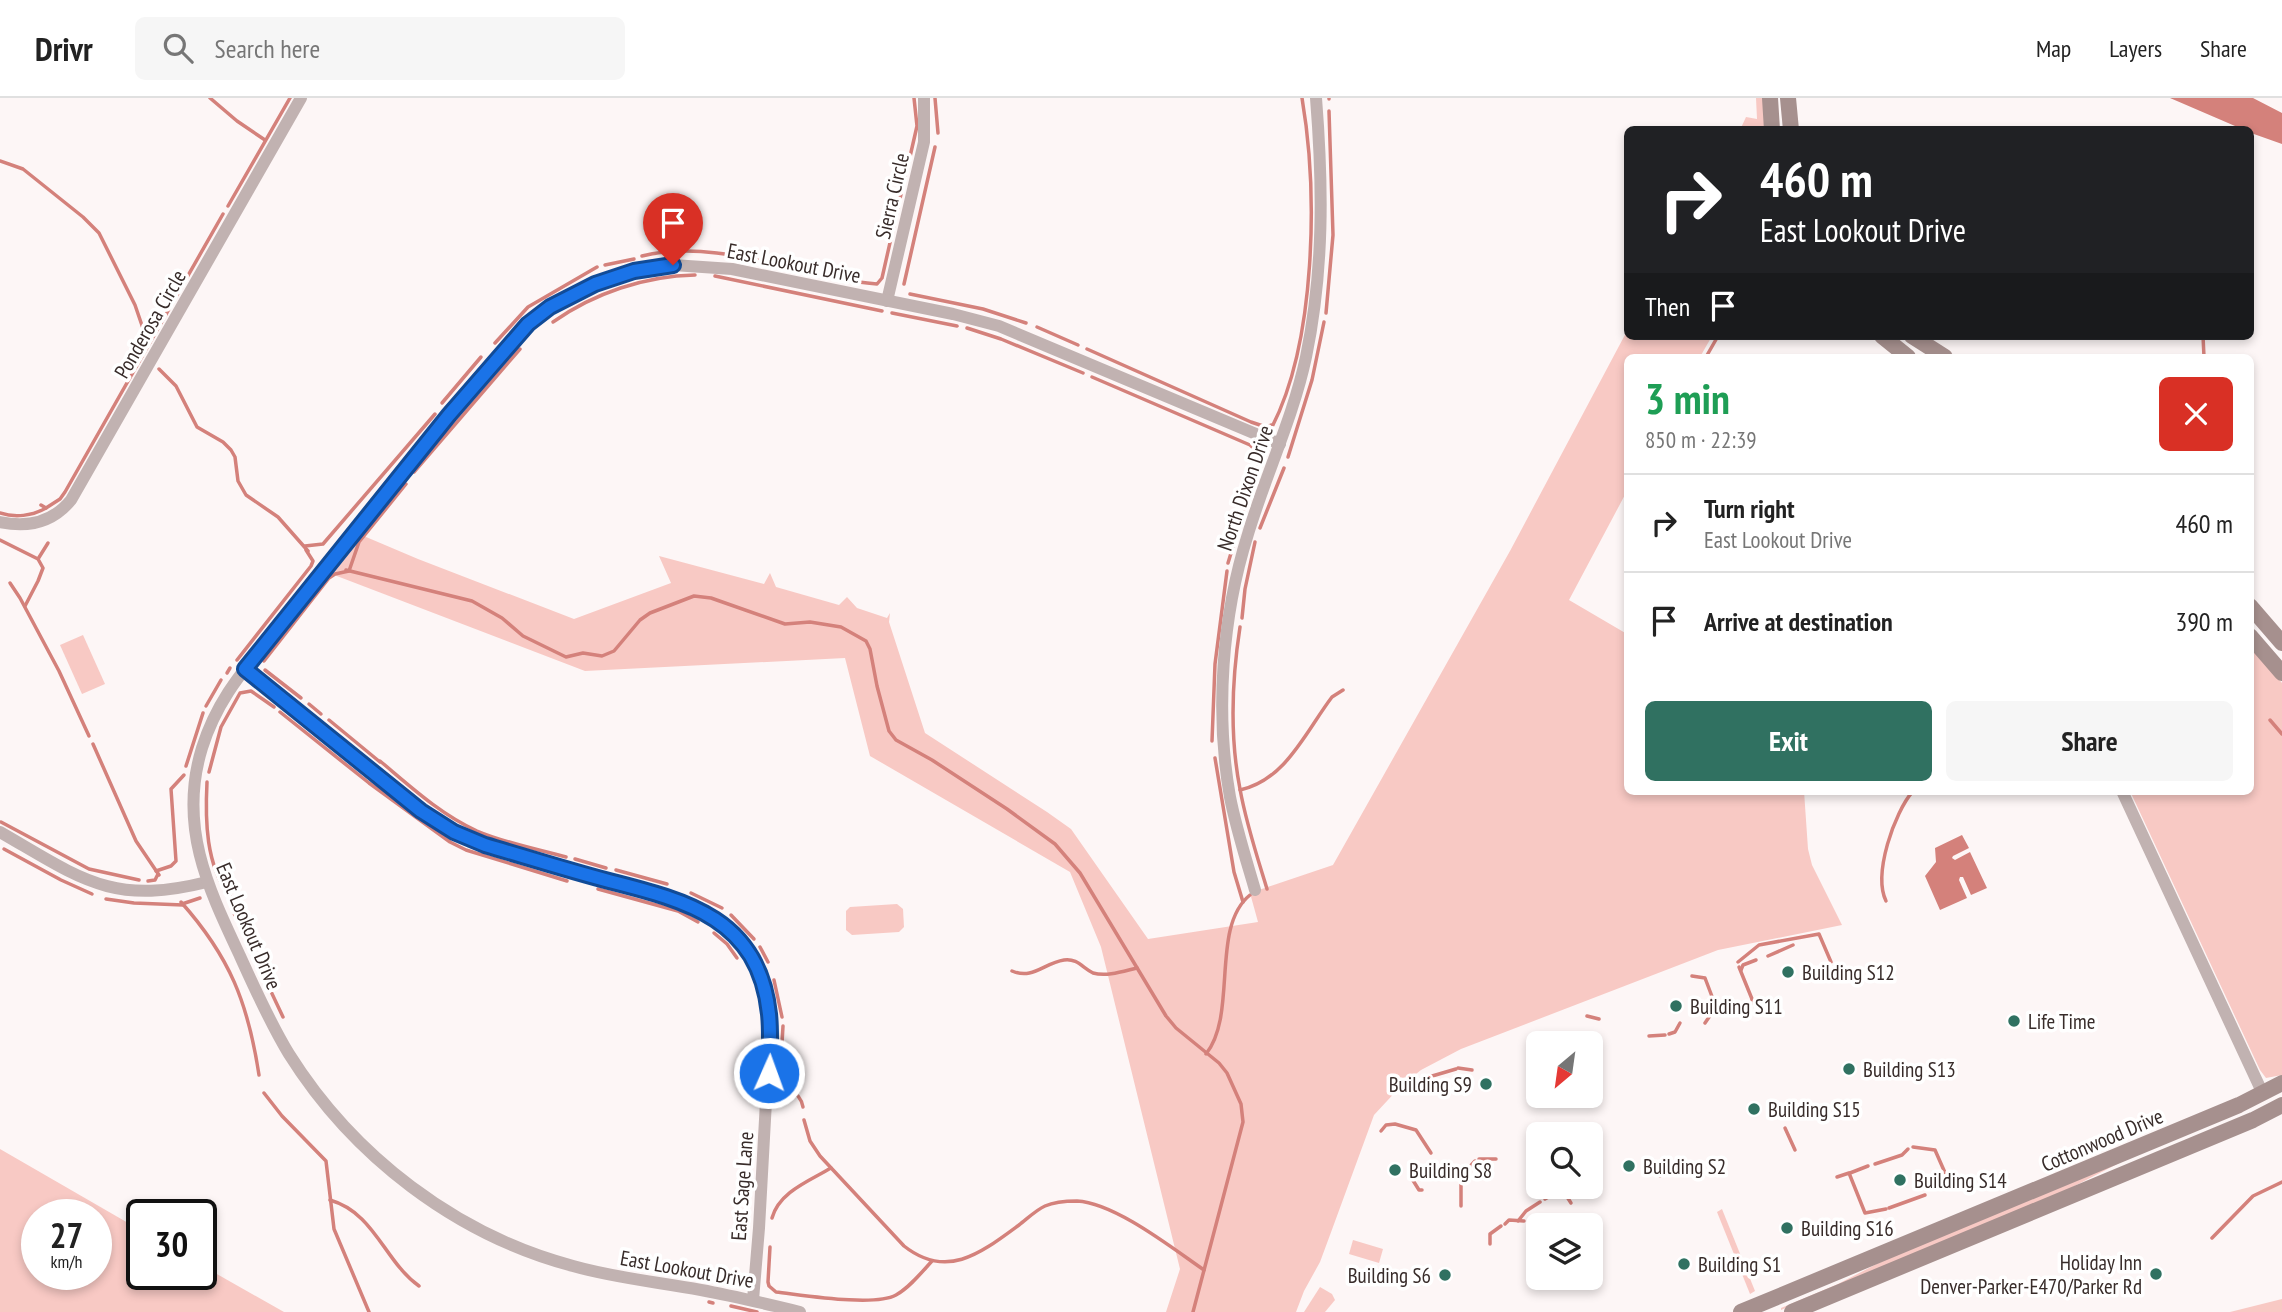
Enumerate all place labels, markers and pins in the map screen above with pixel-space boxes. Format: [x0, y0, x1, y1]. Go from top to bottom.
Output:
pin [643, 193, 703, 265]
place label: Building S12 [1802, 959, 1895, 986]
marker: Building S12 [1780, 964, 1796, 980]
place label: Building S11 [1690, 993, 1783, 1020]
marker: Building S11 [1668, 998, 1684, 1014]
place label: Life Time [2028, 1008, 2095, 1035]
marker: Life Time [2006, 1013, 2022, 1029]
place label: Building S13 [1863, 1056, 1956, 1083]
marker: Building S13 [1841, 1061, 1857, 1077]
place label: Building S9 [1389, 1071, 1472, 1098]
marker: Building S9 [1478, 1076, 1494, 1092]
place label: Building S15 [1768, 1096, 1861, 1123]
marker: Building S15 [1746, 1101, 1762, 1117]
place label: Building S2 [1643, 1153, 1726, 1180]
place label: Building S8 [1409, 1157, 1492, 1184]
marker: Building S2 [1621, 1158, 1637, 1174]
marker: Building S8 [1387, 1162, 1403, 1178]
place label: Building S14 [1914, 1167, 2007, 1194]
marker: Building S14 [1892, 1172, 1908, 1188]
place label: Building S16 [1801, 1215, 1894, 1242]
marker: Building S16 [1779, 1220, 1795, 1236]
place label: Holiday Inn Denver-Parker-E470/Parker Rd [1920, 1249, 2142, 1300]
place label: Building S1 [1698, 1251, 1781, 1278]
marker: Building S1 [1676, 1256, 1692, 1272]
place label: Building S6 [1348, 1262, 1431, 1289]
marker: Holiday Inn Denver-Parker-E470/Parker Rd [2148, 1266, 2164, 1282]
marker: Building S6 [1437, 1267, 1453, 1283]

